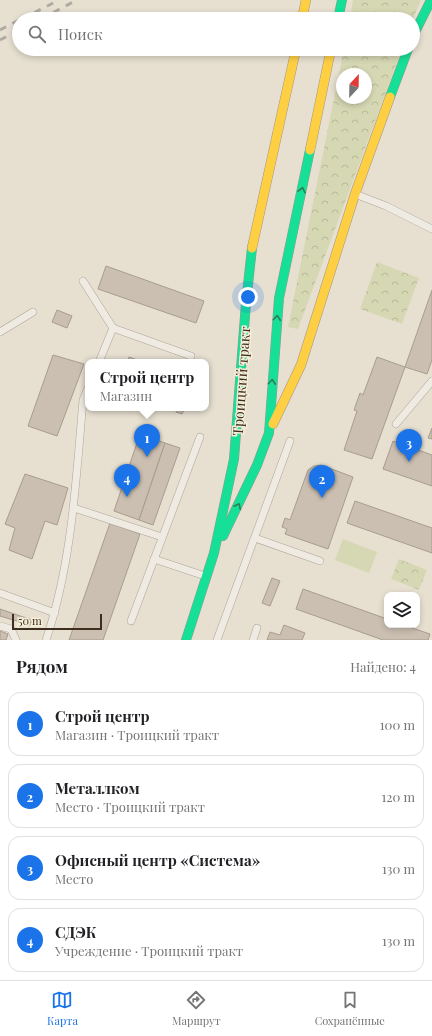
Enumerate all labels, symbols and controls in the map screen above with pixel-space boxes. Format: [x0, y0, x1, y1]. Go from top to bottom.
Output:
search box [12, 12, 420, 56]
icon: search [26, 23, 48, 45]
text: Поиск [58, 24, 103, 44]
north arrow [336, 68, 372, 104]
one-way arrow [297, 187, 305, 193]
your location [238, 287, 258, 307]
one-way arrow [272, 315, 281, 321]
street label: Троицкий тракт [228, 325, 254, 436]
popup [85, 359, 209, 411]
text: Строй центр [100, 367, 194, 387]
one-way arrow [267, 379, 276, 385]
text: Магазин [100, 387, 152, 404]
pin: 1 [134, 424, 160, 457]
pin: 3 [396, 429, 422, 462]
pin: 4 [114, 464, 140, 497]
pin: 2 [309, 465, 335, 498]
one-way arrow [233, 502, 240, 510]
map controls [384, 592, 420, 628]
button: layers [384, 592, 420, 628]
scale bar [12, 612, 102, 631]
text: 50 m [18, 613, 42, 628]
text: Рядом [16, 655, 68, 677]
text: Найдено: 4 [350, 658, 416, 675]
text: Строй центр [55, 706, 150, 726]
text: 1 [28, 716, 32, 733]
text: 100 m [380, 716, 415, 733]
text: Магазин · Троицкий тракт [55, 726, 219, 743]
text: Металлком [55, 778, 140, 798]
text: 2 [27, 788, 33, 805]
text: 120 m [381, 788, 415, 805]
text: Место · Троицкий тракт [55, 798, 205, 815]
text: Офисный центр «Система» [55, 850, 260, 870]
text: 3 [27, 860, 33, 877]
text: 130 m [382, 860, 415, 877]
text: Место [55, 870, 93, 887]
text: СДЭК [55, 922, 97, 942]
text: 4 [27, 932, 33, 949]
text: 130 m [382, 932, 415, 949]
text: Учреждение · Троицкий тракт [55, 942, 243, 959]
tab: Карта [47, 989, 78, 1028]
tab: Маршрут [172, 989, 221, 1028]
tab: Сохранённые [315, 989, 385, 1028]

